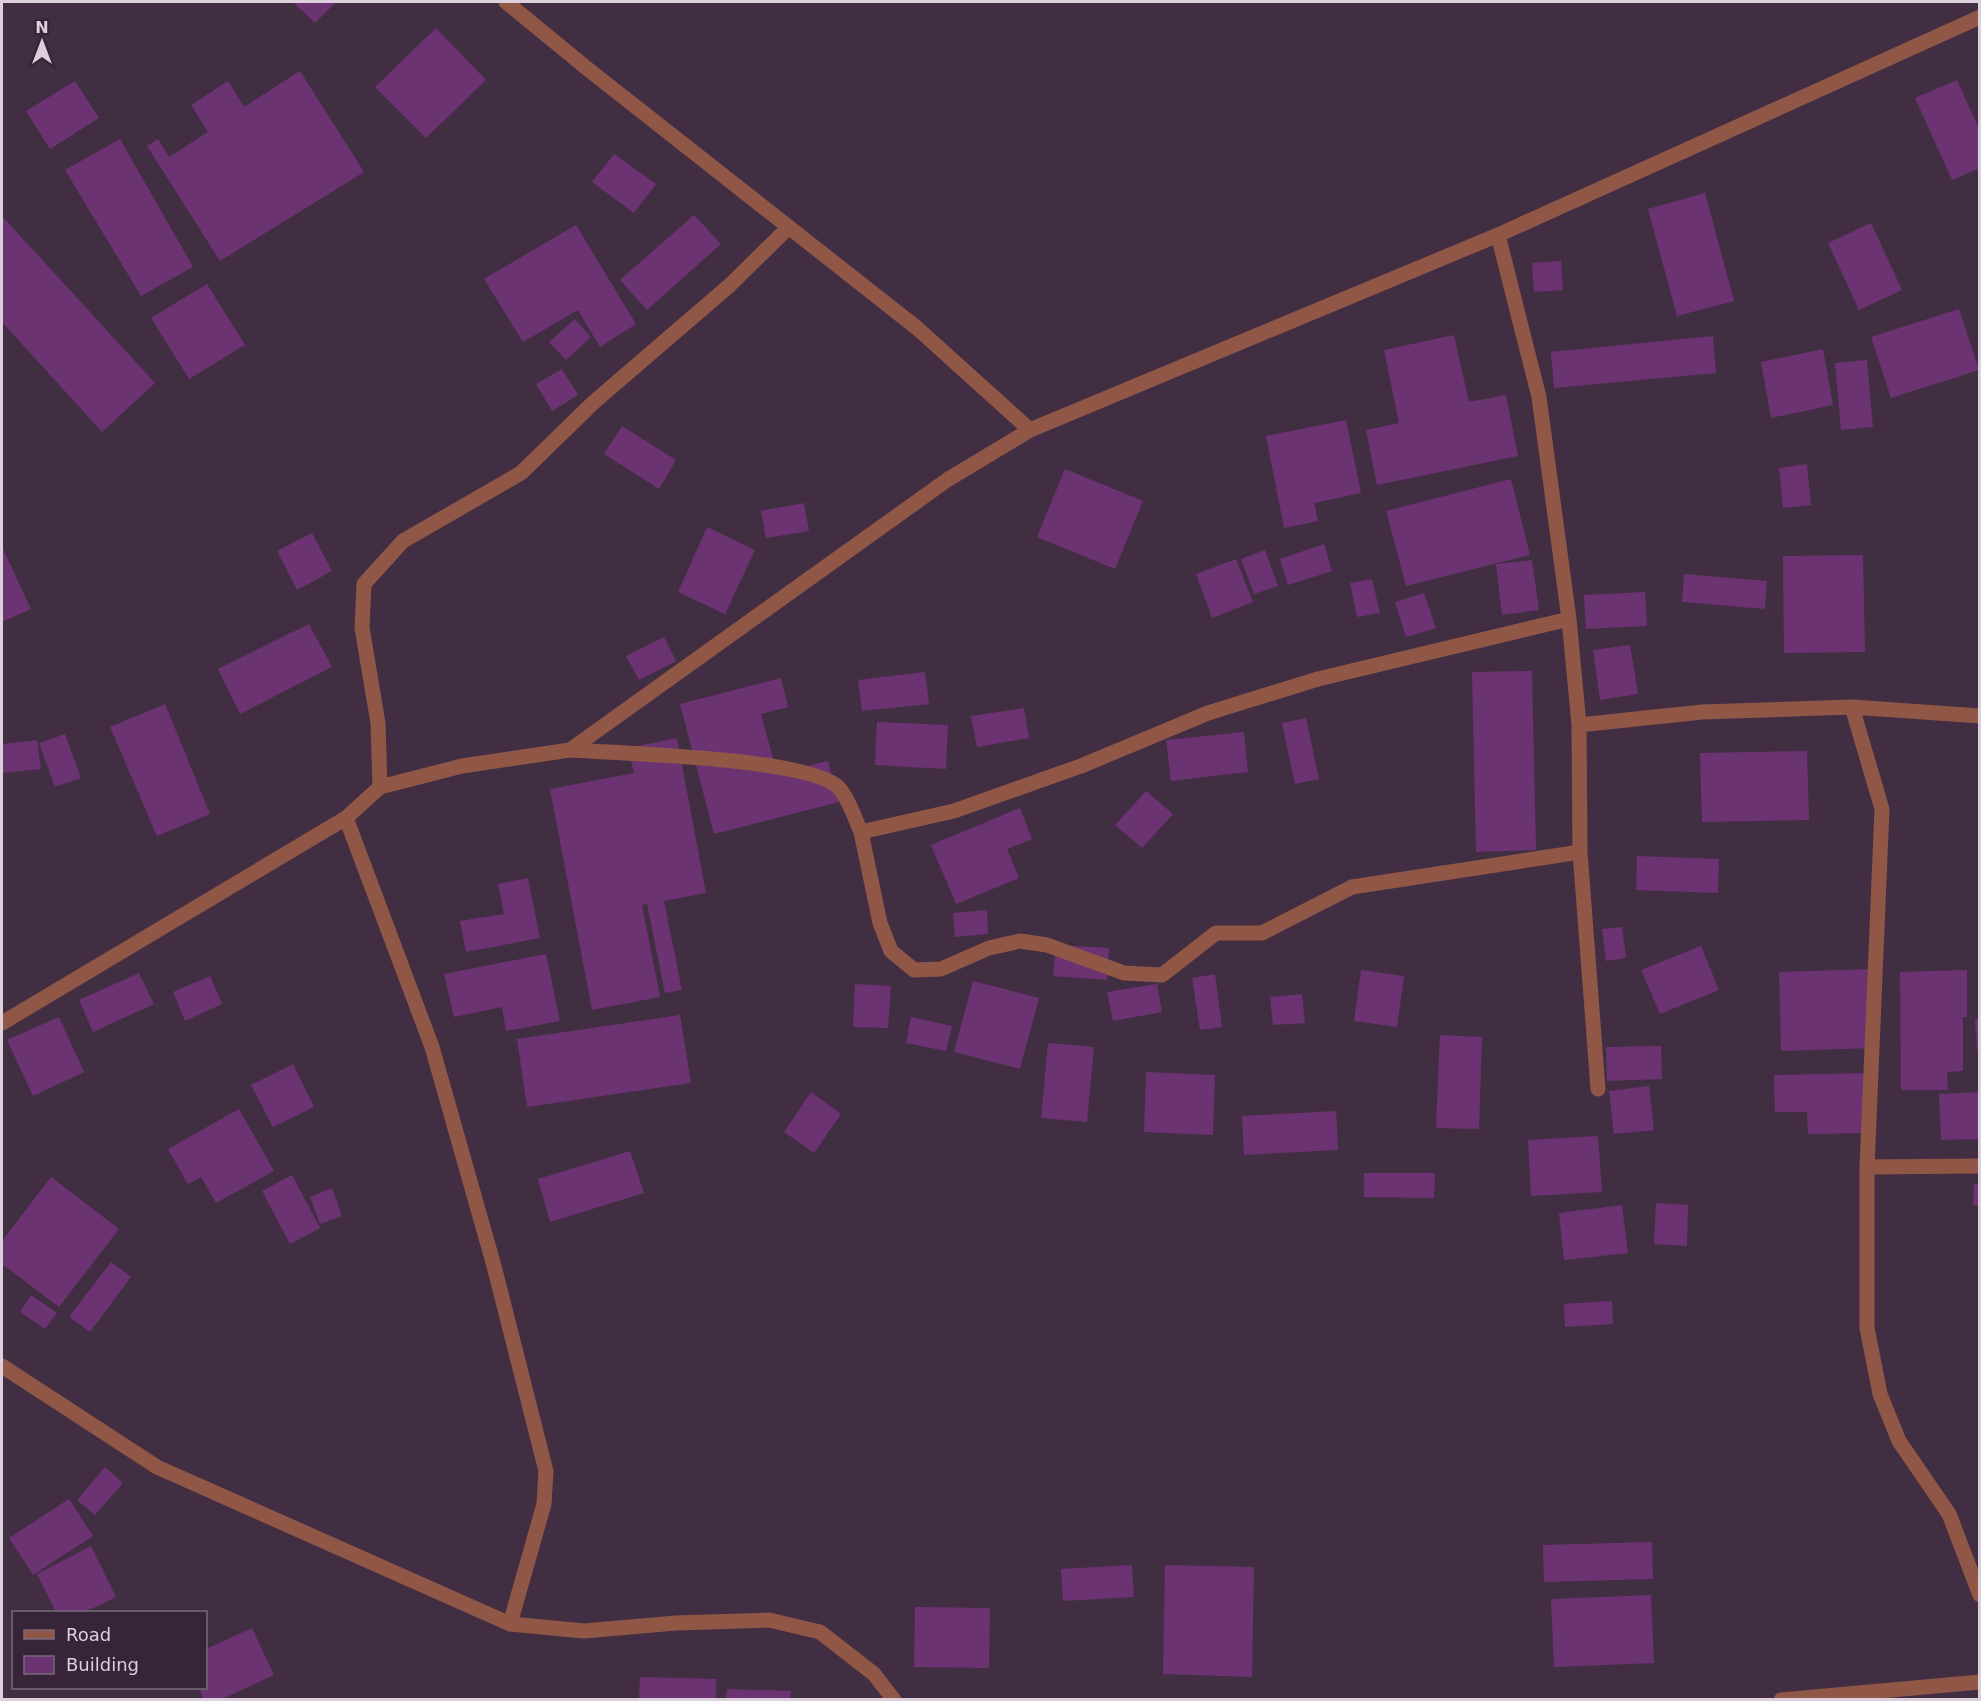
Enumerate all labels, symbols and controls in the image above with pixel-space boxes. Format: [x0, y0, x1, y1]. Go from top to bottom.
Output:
north arrow [12, 12, 72, 72]
text: N [35, 18, 49, 37]
legend [12, 1611, 207, 1689]
text: Road [66, 1624, 111, 1645]
text: Building [66, 1654, 139, 1675]

